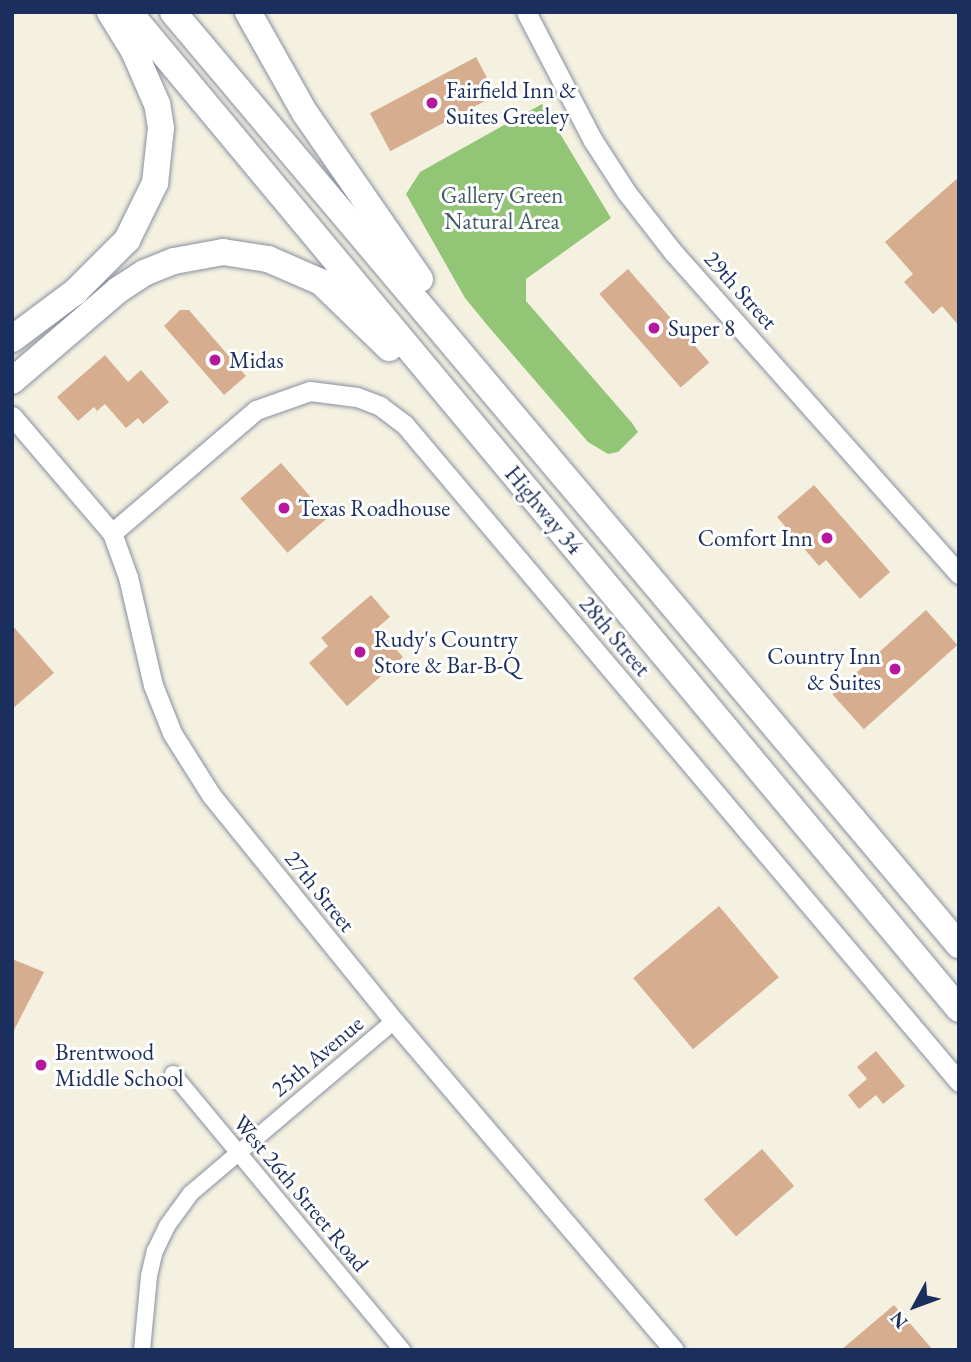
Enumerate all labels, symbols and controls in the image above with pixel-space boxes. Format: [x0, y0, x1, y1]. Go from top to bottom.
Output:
place label: Fairfield Inn & Suites Greeley [446, 76, 576, 130]
marker: Fairfield Inn & Suites Greeley [424, 95, 440, 111]
park label: Gallery Green Natural Area [441, 181, 563, 235]
street label: 29th Street [699, 245, 783, 335]
place label: Super 8 [668, 314, 735, 342]
marker: Super 8 [646, 320, 662, 336]
place label: Midas [229, 346, 284, 374]
marker: Midas [207, 352, 223, 368]
street label: Highway 34 [499, 460, 589, 560]
place label: Texas Roadhouse [298, 494, 450, 522]
marker: Texas Roadhouse [276, 500, 292, 516]
place label: Comfort Inn [698, 524, 813, 552]
marker: Comfort Inn [819, 530, 835, 546]
street label: 28th Street [573, 590, 657, 682]
place label: Rudy's Country Store & Bar-B-Q [374, 625, 521, 679]
place label: Country Inn & Suites [767, 642, 881, 696]
marker: Rudy's Country Store & Bar-B-Q [352, 644, 368, 660]
marker: Country Inn & Suites [887, 661, 903, 677]
street label: 27th Street [279, 845, 361, 937]
street label: 25th Avenue [265, 1010, 369, 1102]
place label: Brentwood Middle School [55, 1038, 184, 1092]
marker: Brentwood Middle School [33, 1057, 49, 1073]
street label: West 26th Street Road [227, 1109, 375, 1277]
north arrow [880, 1271, 950, 1341]
text: N [884, 1306, 913, 1334]

